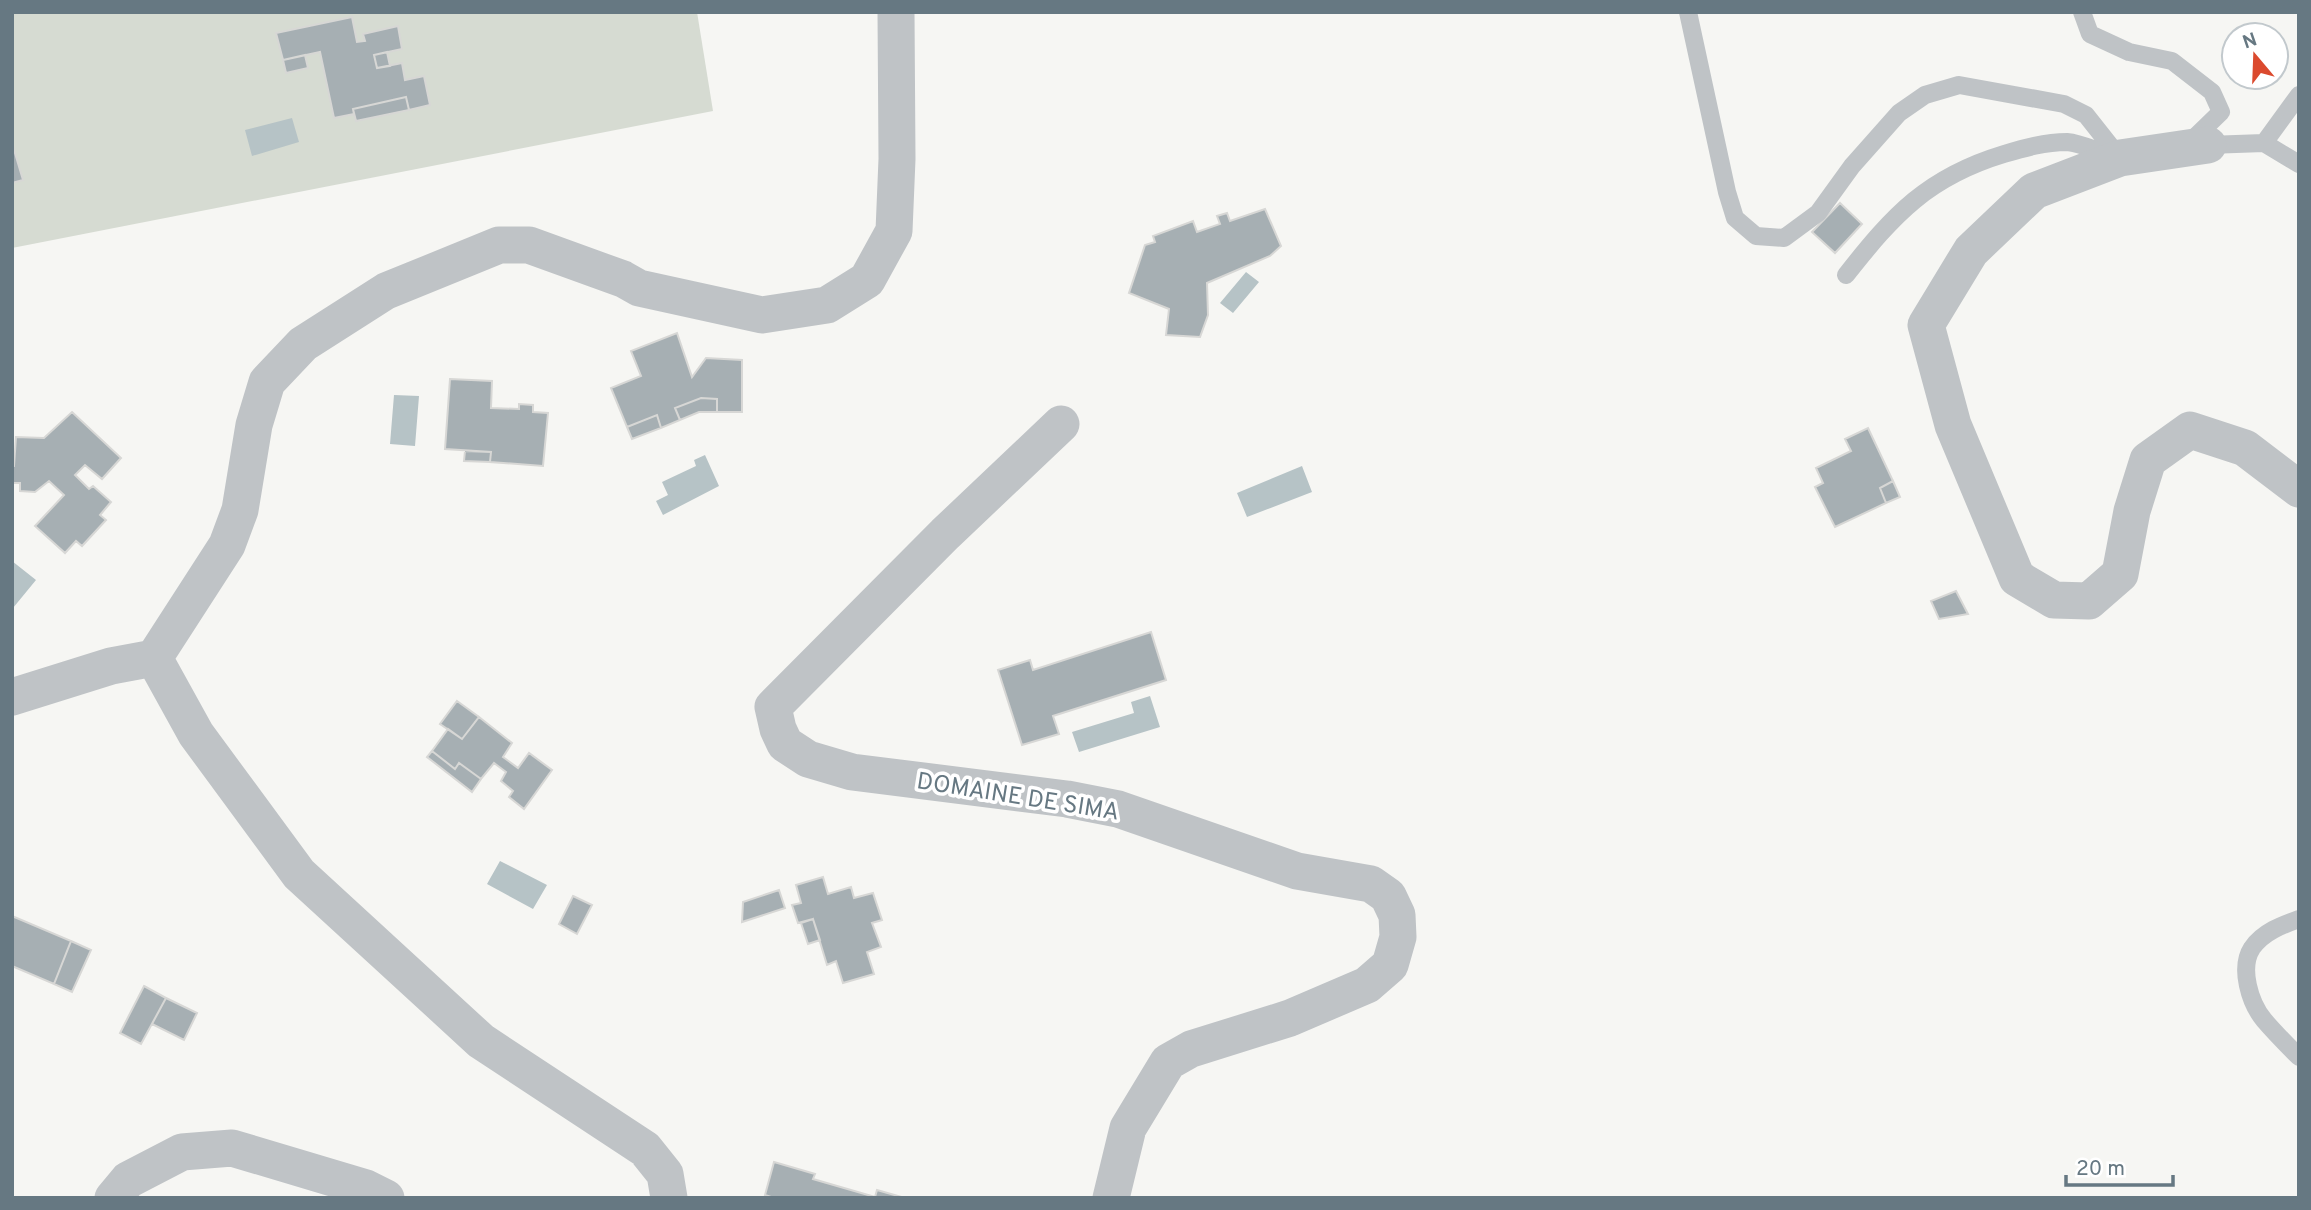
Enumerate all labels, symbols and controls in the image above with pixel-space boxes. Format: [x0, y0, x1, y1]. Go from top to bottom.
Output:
north arrow [2220, 21, 2290, 91]
text: N [2240, 28, 2260, 55]
street label: DOMAINE DE SIMA [914, 767, 1121, 829]
scale bar [2066, 1144, 2173, 1188]
text: 20 m [2076, 1156, 2125, 1183]

